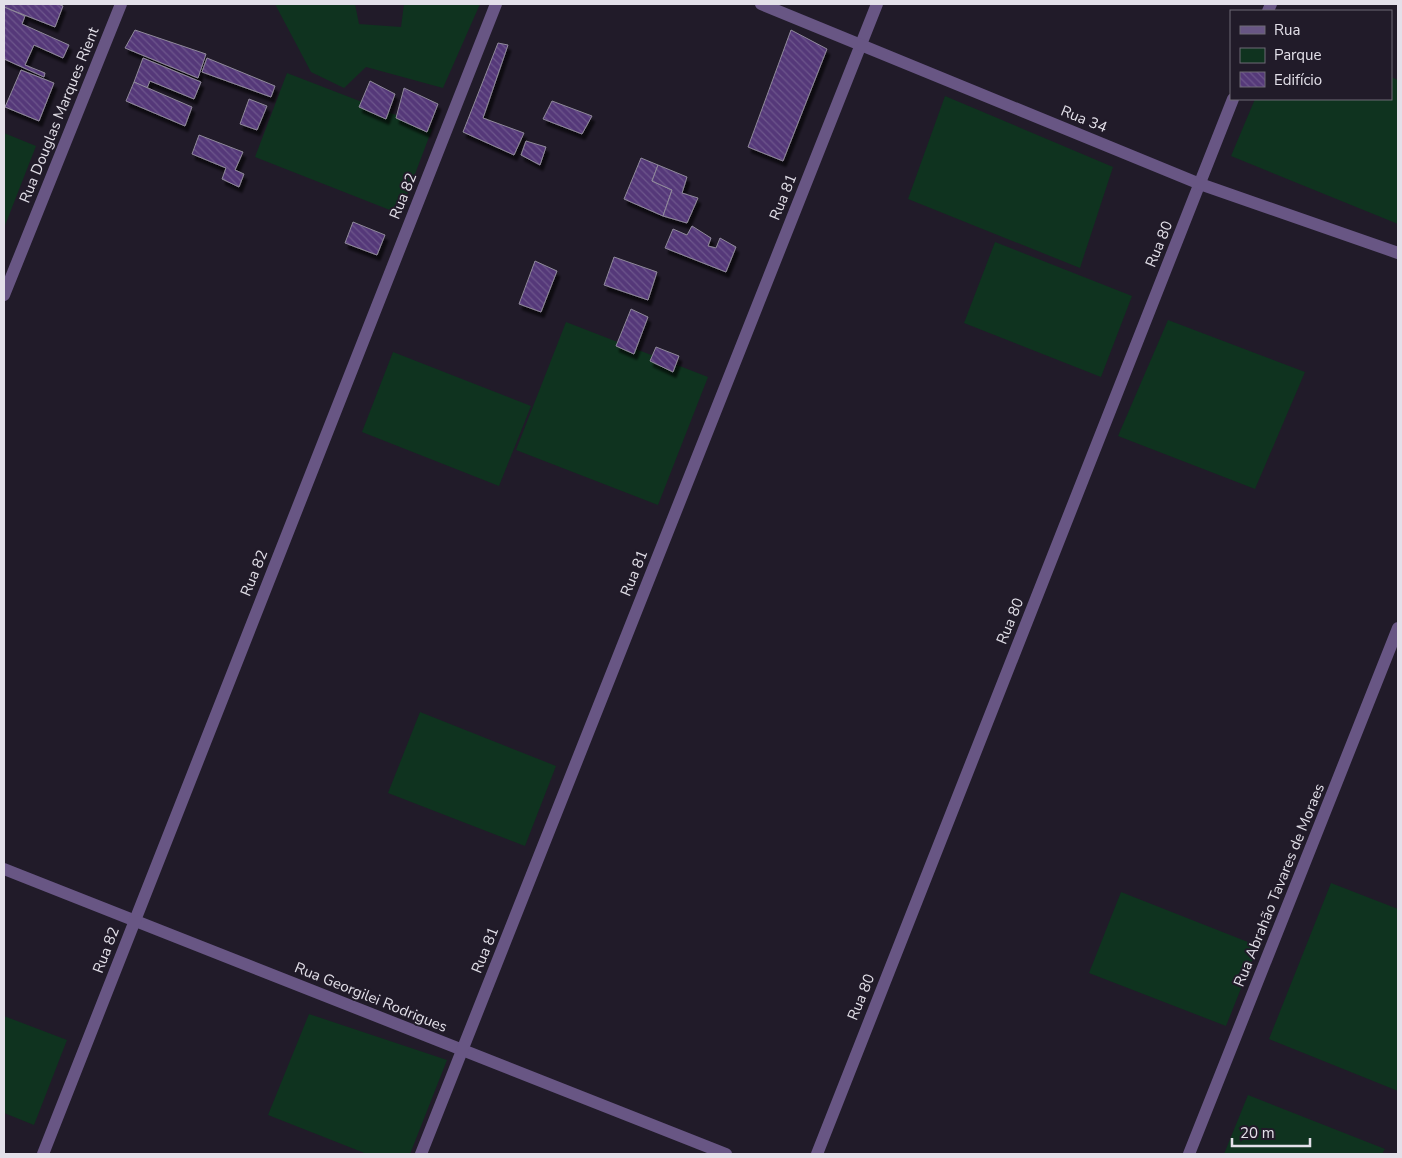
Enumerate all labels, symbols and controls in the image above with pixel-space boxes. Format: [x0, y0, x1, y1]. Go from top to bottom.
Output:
legend [1230, 10, 1392, 100]
text: Rua [1274, 20, 1300, 40]
street label: Rua Douglas Marques Rient [15, 23, 104, 206]
text: Parque [1274, 45, 1322, 65]
text: Edifício [1274, 70, 1322, 90]
street label: Rua 34 [1058, 101, 1110, 137]
street label: Rua 82 [385, 170, 421, 222]
street label: Rua 81 [765, 171, 801, 223]
street label: Rua 80 [1141, 218, 1177, 270]
street label: Rua 82 [236, 547, 272, 599]
street label: Rua 81 [616, 547, 652, 599]
street label: Rua 80 [992, 595, 1028, 647]
street label: Rua Abrahão Tavares de Moraes [1229, 780, 1329, 990]
street label: Rua 82 [88, 924, 124, 976]
street label: Rua 81 [467, 924, 503, 976]
street label: Rua Georgilei Rodrigues [292, 957, 450, 1037]
street label: Rua 80 [843, 971, 879, 1023]
scale bar [1232, 1116, 1310, 1148]
text: 20 m [1240, 1123, 1275, 1143]

